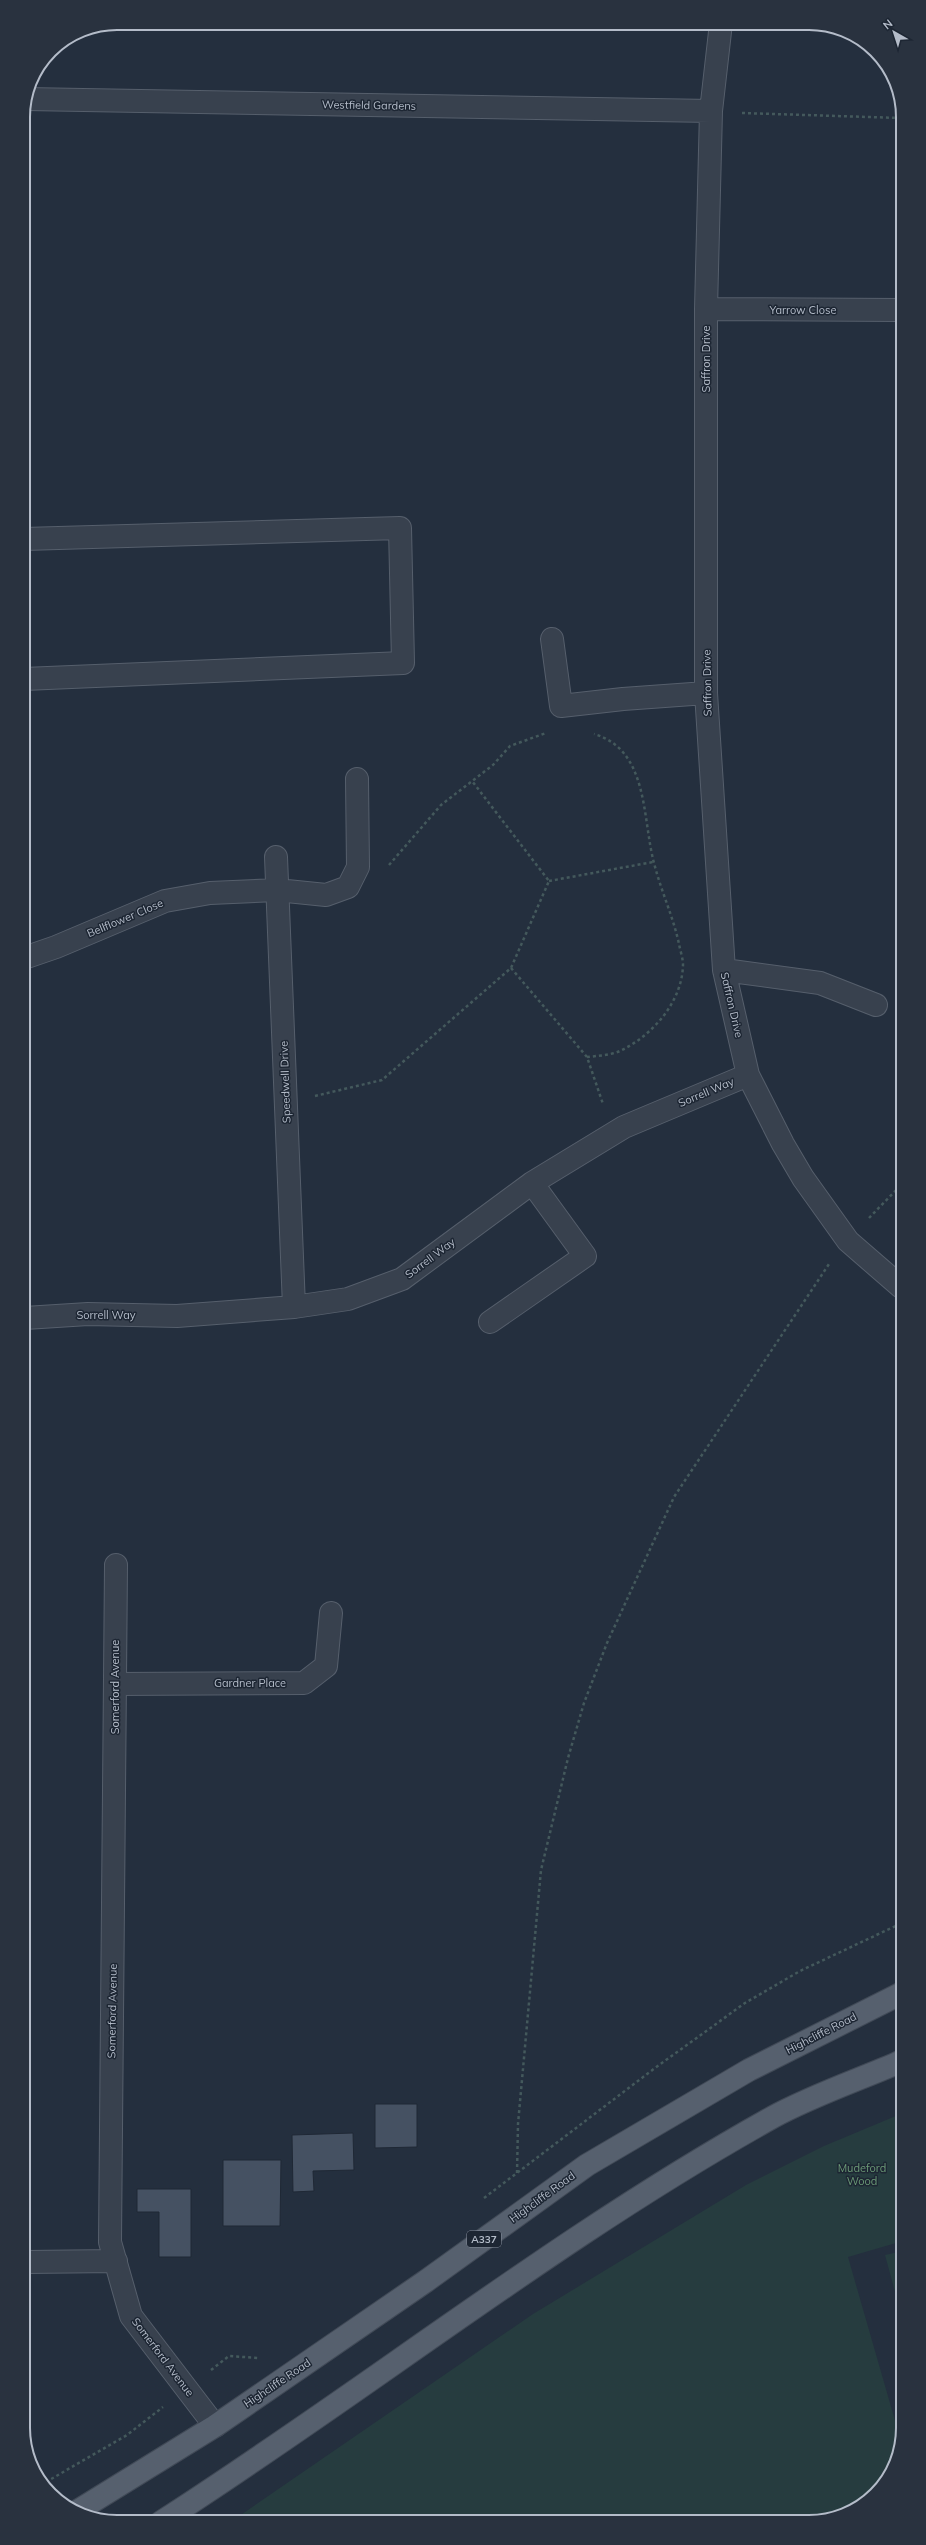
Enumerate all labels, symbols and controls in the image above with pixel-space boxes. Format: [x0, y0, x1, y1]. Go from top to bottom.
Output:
north arrow [874, 12, 914, 52]
text: N [880, 16, 895, 32]
street label: Westfield Gardens [322, 97, 416, 113]
street label: Yarrow Close [769, 303, 836, 317]
street label: Saffron Drive [699, 326, 713, 392]
street label: Saffron Drive [699, 649, 715, 717]
street label: Bellflower Close [85, 896, 165, 940]
street label: Saffron Drive [718, 971, 746, 1039]
street label: Speedwell Drive [277, 1041, 293, 1123]
street label: Sorrell Way [676, 1074, 736, 1110]
street label: Sorrell Way [402, 1235, 458, 1281]
street label: Sorrell Way [76, 1308, 136, 1322]
street label: Somerford Avenue [108, 1640, 122, 1734]
street label: Gardner Place [214, 1676, 286, 1690]
street label: Somerford Avenue [104, 1964, 120, 2058]
street label: Highcliffe Road [783, 2009, 859, 2057]
park label: Mudeford Wood [838, 2161, 886, 2188]
street label: Highcliffe Road [506, 2168, 578, 2226]
road number: A337 [467, 2231, 501, 2247]
street label: Somerford Avenue [129, 2315, 197, 2399]
street label: Highcliffe Road [241, 2355, 313, 2411]

